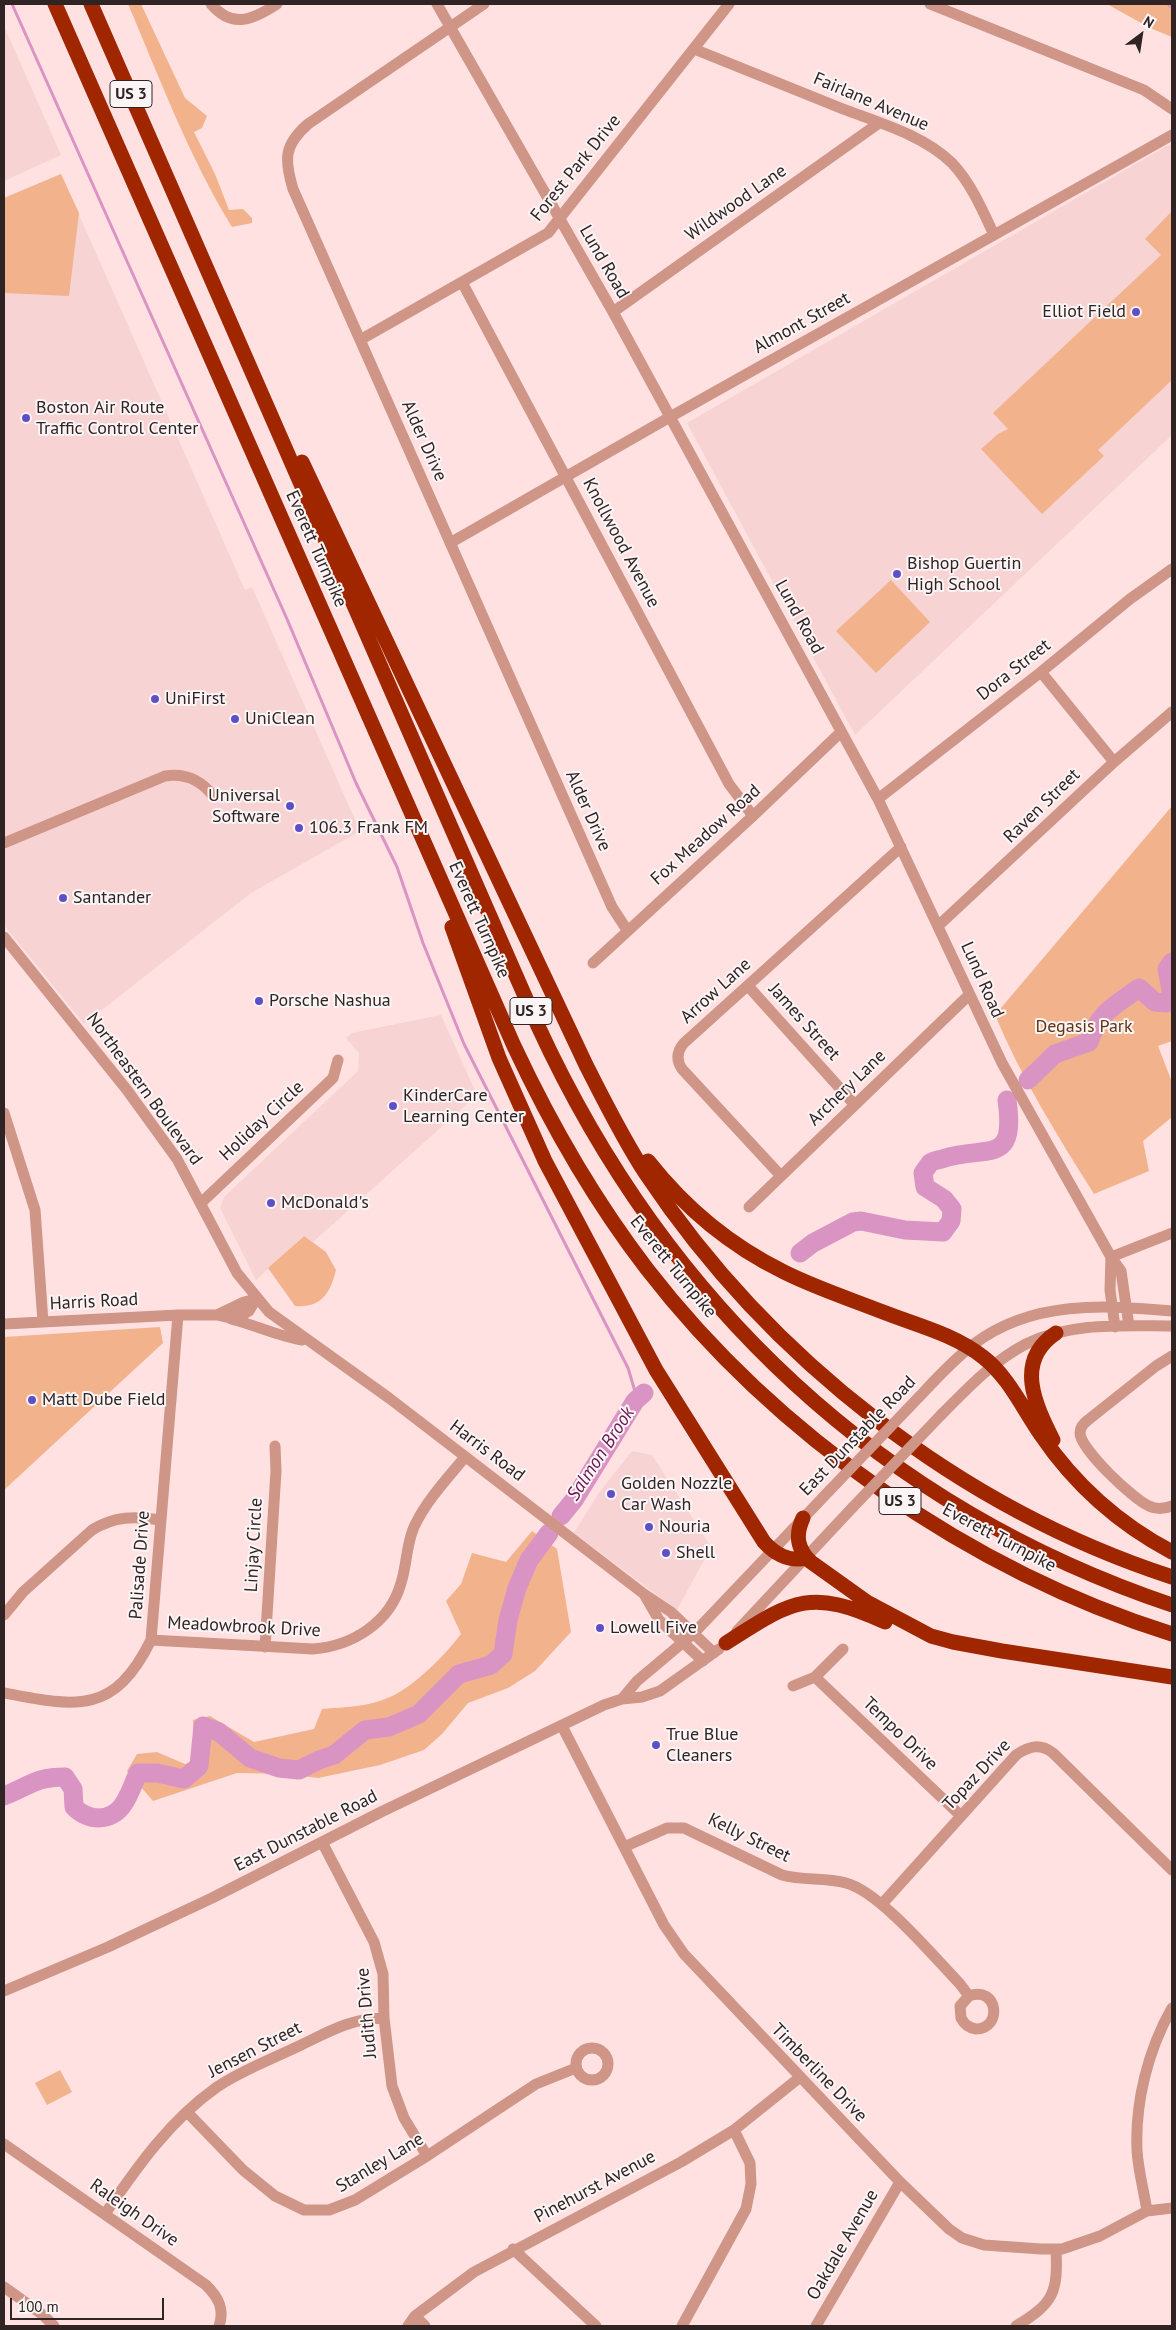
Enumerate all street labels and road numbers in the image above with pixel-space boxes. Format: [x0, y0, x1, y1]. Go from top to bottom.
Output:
street label: Fairlane Avenue [810, 68, 932, 136]
road number: US 3 [110, 80, 152, 108]
street label: Forest Park Drive [526, 110, 626, 226]
street label: Wildwood Lane [681, 160, 791, 246]
street label: Lund Road [574, 221, 634, 303]
street label: Almont Street [750, 288, 854, 358]
street label: Alder Drive [397, 397, 451, 485]
street label: Knollwood Avenue [578, 475, 664, 611]
street label: Everett Turnpike [281, 487, 351, 611]
street label: Lund Road [770, 576, 828, 658]
street label: Dora Street [973, 635, 1055, 705]
street label: Raven Street [999, 764, 1085, 848]
street label: Alder Drive [561, 767, 615, 855]
street label: Fox Meadow Road [647, 780, 765, 890]
street label: Everett Turnpike [444, 858, 514, 982]
street label: Lund Road [956, 939, 1008, 1021]
street label: Arrow Lane [676, 954, 756, 1028]
street label: James Street [764, 979, 844, 1065]
road number: US 3 [510, 998, 552, 1024]
street label: Northeastern Boulevard [81, 1009, 207, 1169]
street label: Archery Lane [804, 1046, 890, 1130]
street label: Holiday Circle [215, 1076, 309, 1166]
street label: Everett Turnpike [625, 1211, 721, 1323]
street label: Harris Road [49, 1289, 139, 1315]
street label: East Dunstable Road [795, 1372, 921, 1500]
street label: Harris Road [445, 1416, 529, 1486]
road number: US 3 [879, 1488, 921, 1514]
street label: Linjay Circle [241, 1497, 267, 1593]
street label: Everett Turnpike [939, 1499, 1059, 1577]
street label: Palisade Drive [125, 1510, 155, 1620]
street label: Meadowbrook Drive [167, 1612, 321, 1642]
street label: Tempo Drive [858, 1693, 942, 1775]
street label: Topaz Drive [939, 1735, 1015, 1815]
street label: East Dunstable Road [231, 1786, 381, 1876]
street label: Kelly Street [704, 1809, 794, 1867]
street label: Judith Drive [352, 1967, 382, 2059]
street label: Jensen Street [205, 2017, 305, 2083]
street label: Timberline Drive [767, 2019, 871, 2127]
street label: Stanley Lane [332, 2128, 428, 2198]
street label: Pinehurst Avenue [531, 2146, 659, 2228]
street label: Raleigh Drive [85, 2175, 183, 2251]
street label: Oakdale Avenue [803, 2186, 883, 2304]

